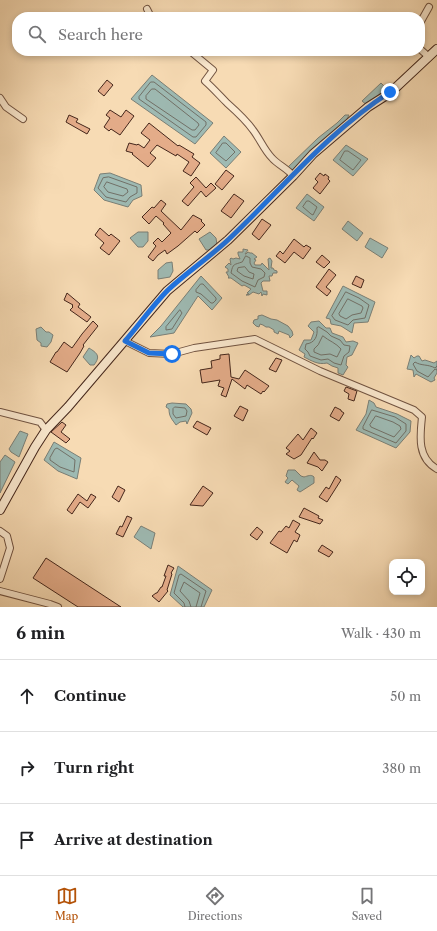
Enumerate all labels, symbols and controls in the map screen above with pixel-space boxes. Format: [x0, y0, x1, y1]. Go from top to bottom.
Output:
search box [12, 12, 425, 56]
icon: search [26, 23, 48, 45]
text: Search here [58, 25, 143, 44]
route end [381, 83, 399, 101]
route start [163, 345, 181, 363]
map controls [389, 559, 425, 595]
button: locate [389, 559, 425, 595]
text: 6 min [16, 623, 65, 643]
text: Walk · 430 m [341, 625, 421, 641]
icon: ahead [16, 685, 38, 707]
text: Continue [54, 686, 126, 705]
text: 50 m [390, 688, 421, 704]
icon: right [16, 757, 38, 779]
text: Turn right [54, 758, 134, 777]
text: 380 m [382, 760, 421, 776]
icon: arrive [16, 829, 38, 851]
text: Arrive at destination [54, 830, 213, 849]
tab: Map [55, 885, 78, 923]
tab: Directions [188, 885, 242, 923]
tab: Saved [352, 885, 382, 923]

